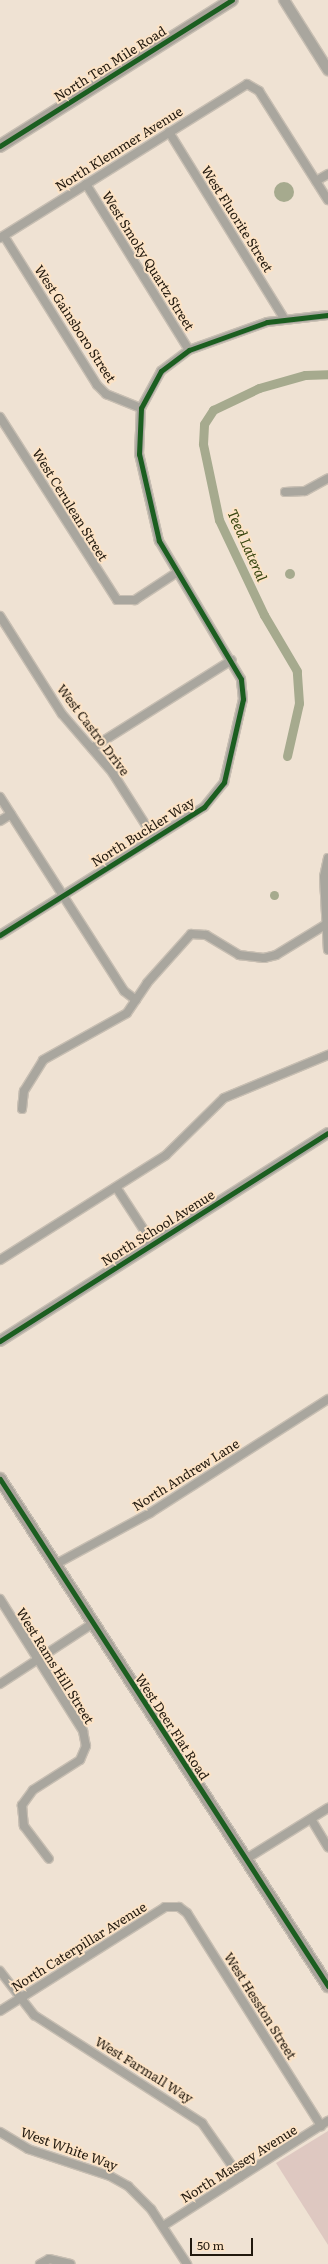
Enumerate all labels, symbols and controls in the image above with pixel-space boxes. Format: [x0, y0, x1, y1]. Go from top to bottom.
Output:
street label: North Ten Mile Road [51, 23, 169, 105]
street label: North Klemmer Avenue [53, 103, 185, 195]
street label: West Fluorite Street [198, 163, 276, 275]
street label: West Smoky Quartz Street [99, 188, 197, 334]
street label: West Gainsboro Street [31, 262, 119, 386]
street label: West Cerulean Street [29, 446, 111, 564]
water label: Teed Lateral [225, 506, 271, 584]
street label: West Castro Drive [54, 681, 132, 779]
street label: North Buckler Way [88, 794, 198, 870]
street label: North School Avenue [98, 1187, 218, 1269]
street label: North Andrew Lane [130, 1436, 242, 1514]
street label: West Rams Hill Street [13, 1605, 97, 1727]
street label: West Deer Flat Road [132, 1671, 212, 1783]
street label: North Caterpillar Avenue [9, 1899, 149, 1995]
street label: West Hesston Street [221, 1950, 299, 2062]
street label: West Farmall Way [92, 2034, 196, 2106]
street label: North Massey Avenue [178, 2122, 300, 2206]
street label: West White Way [18, 2124, 120, 2174]
scale bar [192, 2230, 255, 2256]
text: 50 m [197, 2236, 224, 2254]

